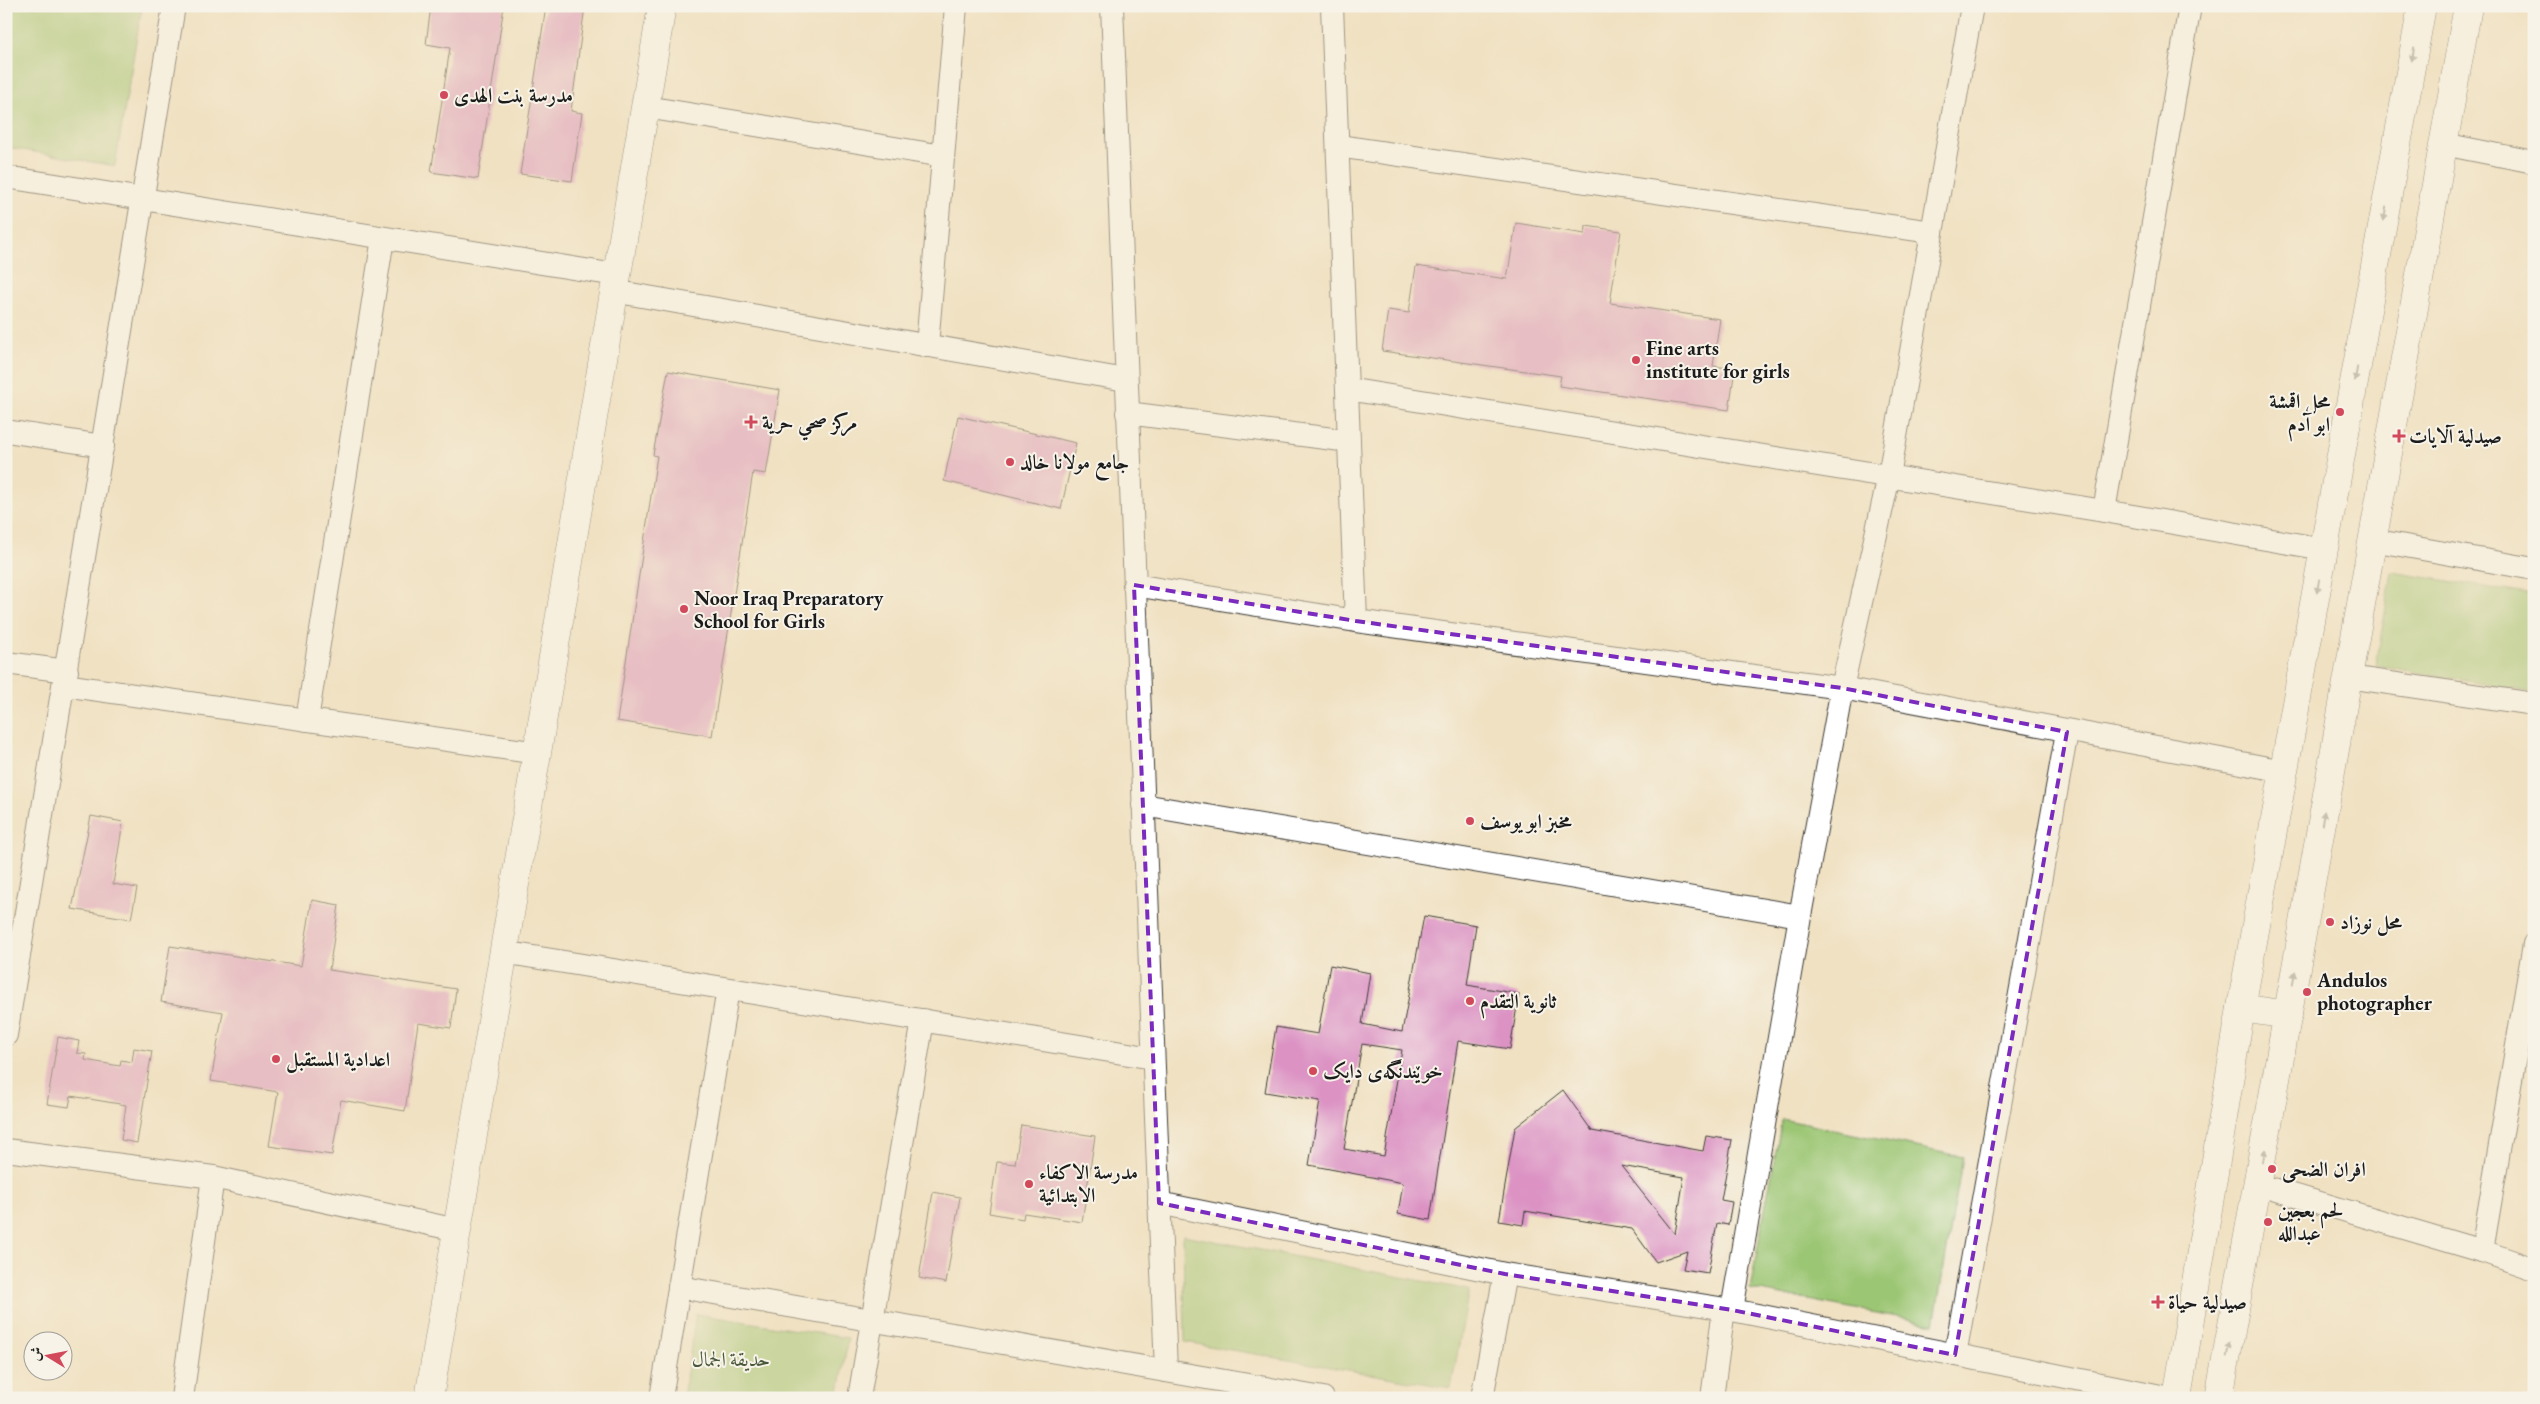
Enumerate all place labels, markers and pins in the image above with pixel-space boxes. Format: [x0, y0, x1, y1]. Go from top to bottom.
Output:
place label: مدرسة بنت الهدی [454, 82, 573, 108]
marker: مدرسة بنت الهدی [438, 89, 450, 101]
place label: Fine arts institute for girls [1646, 335, 1790, 384]
marker: Fine arts institute for girls [1630, 354, 1642, 366]
place label: محل اقمشة ابو آدم [2269, 388, 2331, 442]
marker: محل اقمشة ابو آدم [2334, 406, 2346, 418]
place label: مركز صحي حرية [762, 409, 857, 441]
marker: مركز صحي حرية [744, 415, 758, 429]
place label: صيدلية آلايات [2409, 423, 2502, 449]
marker: صيدلية آلايات [2393, 430, 2405, 442]
place label: جامع مولانا خالد [1020, 449, 1129, 481]
marker: جامع مولانا خالد [1004, 456, 1016, 468]
place label: Noor Iraq Preparatory School for Girls [694, 585, 884, 634]
marker: Noor Iraq Preparatory School for Girls [678, 603, 690, 615]
place label: مخبز ابو يوسف [1480, 808, 1572, 834]
marker: مخبز ابو يوسف [1464, 815, 1476, 827]
place label: محل نوزاد [2340, 909, 2403, 936]
marker: محل نوزاد [2324, 916, 2336, 928]
place label: Andulos photographer [2316, 967, 2433, 1016]
marker: Andulos photographer [2301, 986, 2313, 998]
place label: ثانوية التقدم [1480, 988, 1558, 1019]
marker: ثانوية التقدم [1464, 995, 1476, 1007]
place label: اعدادية المستقبل [286, 1046, 390, 1073]
marker: اعدادية المستقبل [270, 1053, 282, 1065]
place label: خوێندنگەی دایک [1323, 1058, 1443, 1084]
marker: خوێندنگەی دایک [1307, 1065, 1319, 1077]
place label: افران الضحى [2282, 1156, 2366, 1183]
place label: مدرسة الاكفاء الابتدائية [1039, 1159, 1138, 1208]
marker: افران الضحى [2266, 1163, 2278, 1175]
marker: مدرسة الاكفاء الابتدائية [1023, 1178, 1035, 1190]
place label: لحم بعجين عبدالله [2278, 1197, 2343, 1246]
marker: لحم بعجين عبدالله [2262, 1216, 2274, 1228]
place label: صيدلية حياة [2168, 1289, 2247, 1315]
marker: صيدلية حياة [2152, 1296, 2164, 1308]

